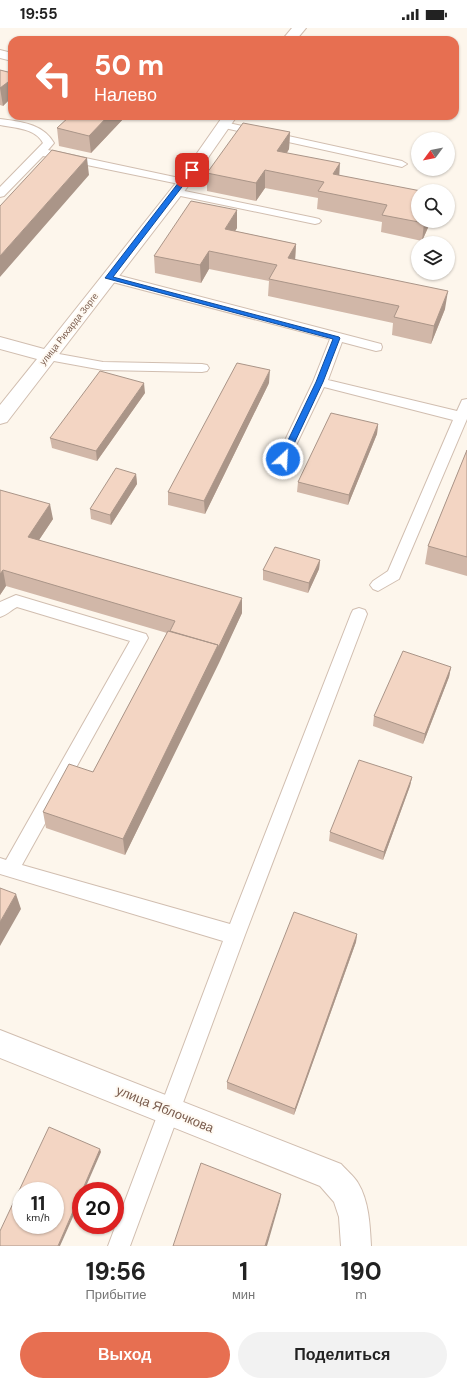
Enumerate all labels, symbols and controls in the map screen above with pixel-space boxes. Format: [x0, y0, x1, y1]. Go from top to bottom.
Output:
text: 19:55 [20, 4, 57, 24]
text: 50 m [94, 47, 164, 84]
icon: left [28, 52, 80, 104]
text: Налево [94, 83, 157, 107]
north arrow [411, 132, 455, 176]
map controls [411, 132, 455, 280]
pin [175, 153, 209, 187]
icon: arrive [181, 159, 203, 181]
button: search [411, 184, 455, 228]
button: layers [411, 236, 455, 280]
street label: улица Рихарда Зорге [37, 290, 101, 368]
position arrow [262, 438, 304, 480]
street label: улица Яблочкова [114, 1082, 217, 1137]
speed limit sign: 20 [72, 1182, 124, 1234]
text: 11 [31, 1190, 45, 1216]
text: km/h [26, 1211, 50, 1224]
text: 19:56 [86, 1256, 146, 1287]
text: 1 [239, 1256, 248, 1287]
text: 190 [341, 1256, 382, 1287]
text: Прибытие [85, 1286, 146, 1303]
text: мин [232, 1286, 255, 1303]
text: m [355, 1286, 367, 1303]
button: Выход [20, 1332, 230, 1378]
button: Поделиться [238, 1332, 447, 1378]

